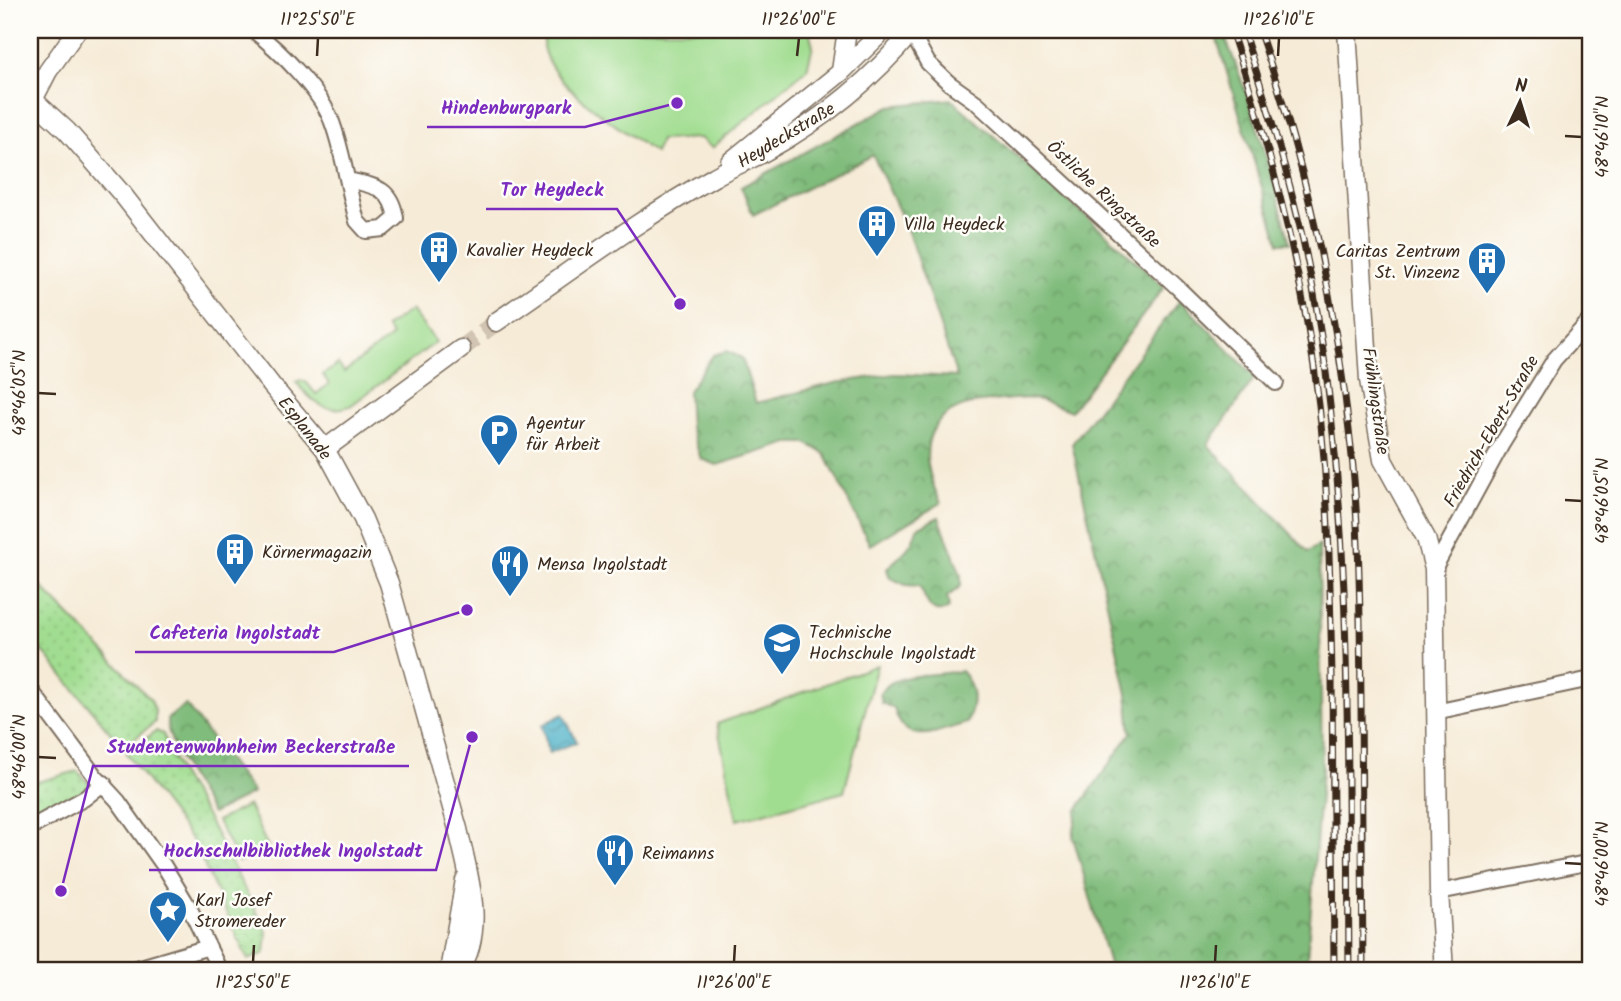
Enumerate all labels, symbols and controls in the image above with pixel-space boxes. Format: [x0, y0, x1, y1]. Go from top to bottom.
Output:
text: 11°25'50"E [280, 6, 356, 35]
text: 11°26'00"E [762, 6, 837, 35]
text: 11°26'10"E [1243, 6, 1315, 35]
north arrow [1484, 66, 1554, 136]
text: N [1514, 72, 1528, 102]
callout: Hindenburgpark [427, 87, 585, 127]
text: Hindenburgpark [441, 94, 572, 124]
street label: Heydeckstraße [732, 96, 841, 177]
text: 48°46'10"N [1589, 96, 1618, 178]
street label: Östliche Ringstraße [1039, 134, 1167, 256]
callout: Tor Heydeck [486, 169, 617, 209]
text: Tor Heydeck [501, 176, 604, 206]
building icon: Villa Heydeck [856, 203, 898, 258]
place label: Villa Heydeck [904, 211, 1005, 240]
building icon: Kavalier Heydeck [418, 229, 460, 284]
place label: Kavalier Heydeck [466, 237, 594, 266]
place label: Caritas Zentrum St. Vinzenz [1335, 238, 1460, 288]
building icon: Caritas Zentrum St. Vinzenz [1466, 240, 1508, 295]
street label: Frühlingstraße [1353, 346, 1396, 457]
text: 48°46'05"N [6, 350, 35, 436]
street label: Friedrich-Ebert-Straße [1437, 350, 1548, 513]
street label: Esplanade [269, 391, 338, 467]
place label: Agentur für Arbeit [526, 410, 601, 460]
parking icon: Agentur für Arbeit [478, 412, 520, 467]
text: 48°46'05"N [1589, 458, 1618, 544]
building icon: Körnermagazin [214, 531, 256, 586]
place label: Körnermagazin [262, 539, 372, 568]
restaurant icon: Mensa Ingolstadt [489, 543, 531, 598]
place label: Mensa Ingolstadt [537, 551, 669, 580]
callout: Cafeteria Ingolstadt [135, 612, 334, 652]
text: Cafeteria Ingolstadt [150, 619, 321, 649]
place label: Technische Hochschule Ingolstadt [809, 619, 977, 669]
school or university icon: Technische Hochschule Ingolstadt [761, 621, 803, 676]
text: 48°46'00"N [6, 714, 35, 800]
callout: Studentenwohnheim Beckerstraße [93, 726, 409, 766]
text: Studentenwohnheim Beckerstraße [107, 733, 395, 763]
text: 48°46'00"N [1589, 821, 1618, 907]
callout: Hochschulbibliothek Ingolstadt [149, 830, 436, 870]
restaurant icon: Reimanns [594, 832, 636, 887]
text: Hochschulbibliothek Ingolstadt [163, 837, 423, 867]
place label: Reimanns [642, 840, 715, 869]
place label: Karl Josef Stromereder [195, 887, 286, 937]
place icon: Karl Josef Stromereder [147, 889, 189, 944]
text: 11°25'50"E [215, 969, 291, 998]
text: 11°26'00"E [697, 969, 772, 998]
text: 11°26'10"E [1179, 969, 1251, 998]

